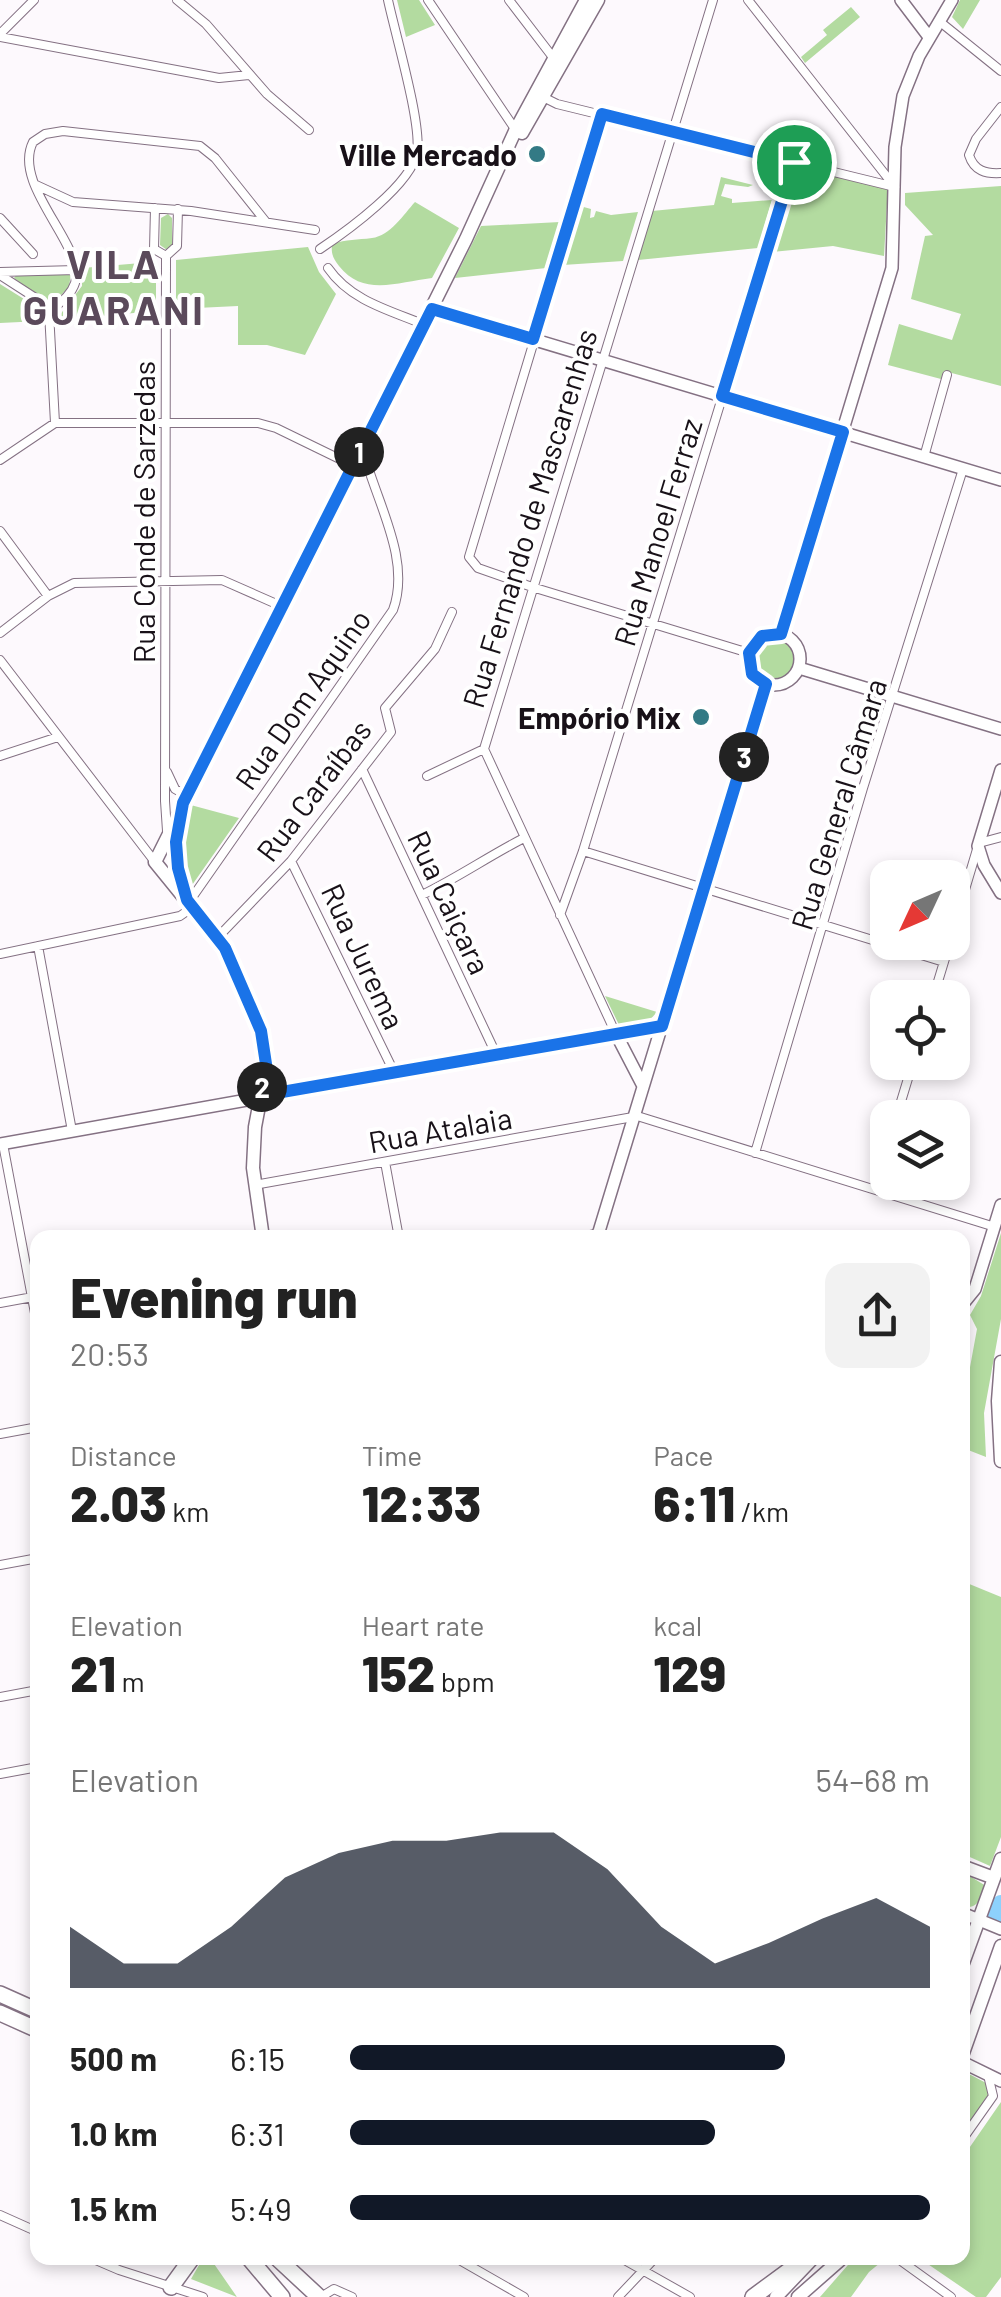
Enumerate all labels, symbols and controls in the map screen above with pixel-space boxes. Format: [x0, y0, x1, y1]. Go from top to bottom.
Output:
pin [752, 120, 837, 205]
icon: arrive [767, 135, 822, 190]
place label: Ville Mercado [339, 136, 517, 172]
marker: Ville Mercado [526, 143, 548, 165]
district label: VILA GUARANI [23, 239, 205, 333]
street label: Rua Fernando de Mascarenhas [454, 324, 604, 712]
street label: Rua Conde de Sarzedas [125, 361, 161, 663]
street label: Rua Manoel Ferraz [605, 414, 709, 650]
pin: 1 [334, 427, 384, 477]
text: 1 [354, 435, 364, 469]
street label: Rua Dom Aquino [227, 602, 377, 796]
street label: Rua General Câmara [783, 674, 893, 934]
place label: Empório Mix [518, 699, 681, 735]
marker: Empório Mix [690, 706, 712, 728]
street label: Rua Caraíbas [248, 712, 378, 868]
pin: 3 [719, 732, 769, 782]
text: 3 [736, 740, 752, 774]
street label: Rua Caiçara [401, 825, 499, 979]
north arrow [870, 860, 970, 960]
map controls [870, 860, 970, 1200]
street label: Rua Jurema [315, 878, 413, 1034]
button: locate [870, 980, 970, 1080]
pin: 2 [237, 1062, 287, 1112]
text: 2 [254, 1070, 270, 1104]
street label: Rua Atalaia [365, 1099, 515, 1159]
button: layers [870, 1100, 970, 1200]
text: Evening run [70, 1263, 358, 1329]
button: share [825, 1263, 930, 1368]
text: 20:53 [70, 1334, 149, 1372]
text: Distance [70, 1438, 177, 1472]
text: Time [362, 1438, 422, 1472]
text: Pace [653, 1438, 714, 1472]
text: 2.03 [70, 1472, 167, 1532]
text: 12:33 [362, 1472, 481, 1532]
text: 6:11 [653, 1472, 735, 1532]
text: km [167, 1494, 209, 1528]
text: /km [735, 1494, 789, 1528]
text: Elevation [70, 1608, 183, 1642]
text: Heart rate [362, 1608, 484, 1642]
text: kcal [653, 1608, 702, 1642]
text: 21 [70, 1642, 116, 1702]
text: 152 [362, 1642, 435, 1702]
text: 129 [653, 1642, 726, 1702]
text: m [116, 1664, 145, 1698]
text: bpm [435, 1664, 495, 1698]
text: Elevation [70, 1760, 199, 1798]
text: 54–68 m [816, 1760, 930, 1798]
text: 500 m [70, 2039, 157, 2077]
text: 6:15 [230, 2039, 285, 2077]
text: 1.0 km [70, 2114, 158, 2152]
text: 6:31 [230, 2114, 285, 2152]
text: 1.5 km [70, 2189, 157, 2227]
text: 5:49 [230, 2189, 292, 2227]

